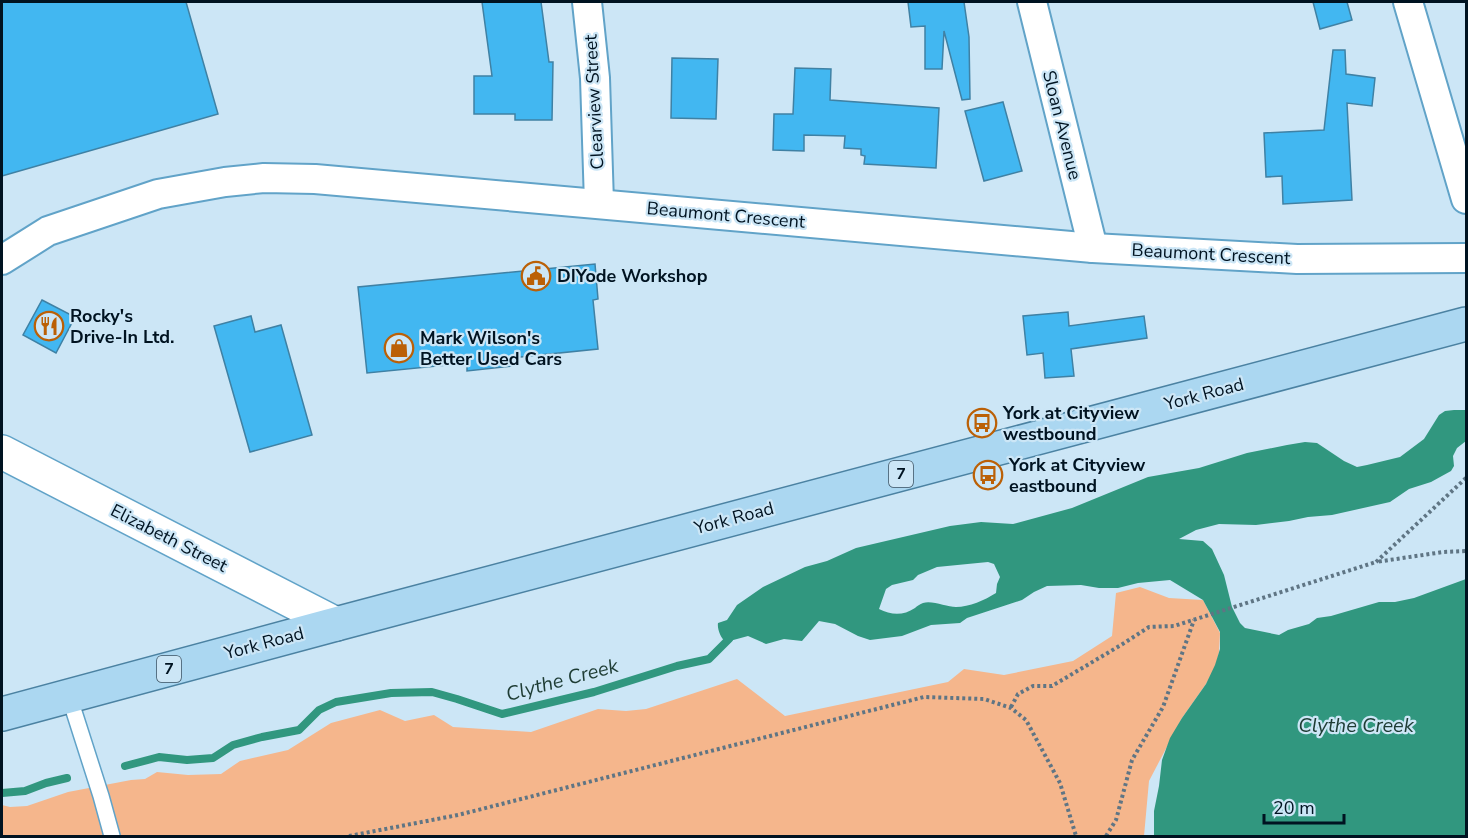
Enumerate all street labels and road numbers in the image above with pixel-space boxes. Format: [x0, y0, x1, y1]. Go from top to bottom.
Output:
street label: Clearview Street [578, 33, 610, 170]
street label: Sloan Avenue [1037, 68, 1087, 182]
street label: Beaumont Crescent [646, 196, 807, 234]
street label: Beaumont Crescent [1131, 238, 1292, 270]
street label: York Road [1161, 372, 1246, 416]
road number: 7 [889, 461, 913, 487]
street label: York Road [691, 496, 776, 540]
street label: Elizabeth Street [106, 498, 232, 578]
street label: York Road [221, 621, 306, 665]
road number: 7 [157, 656, 181, 682]

